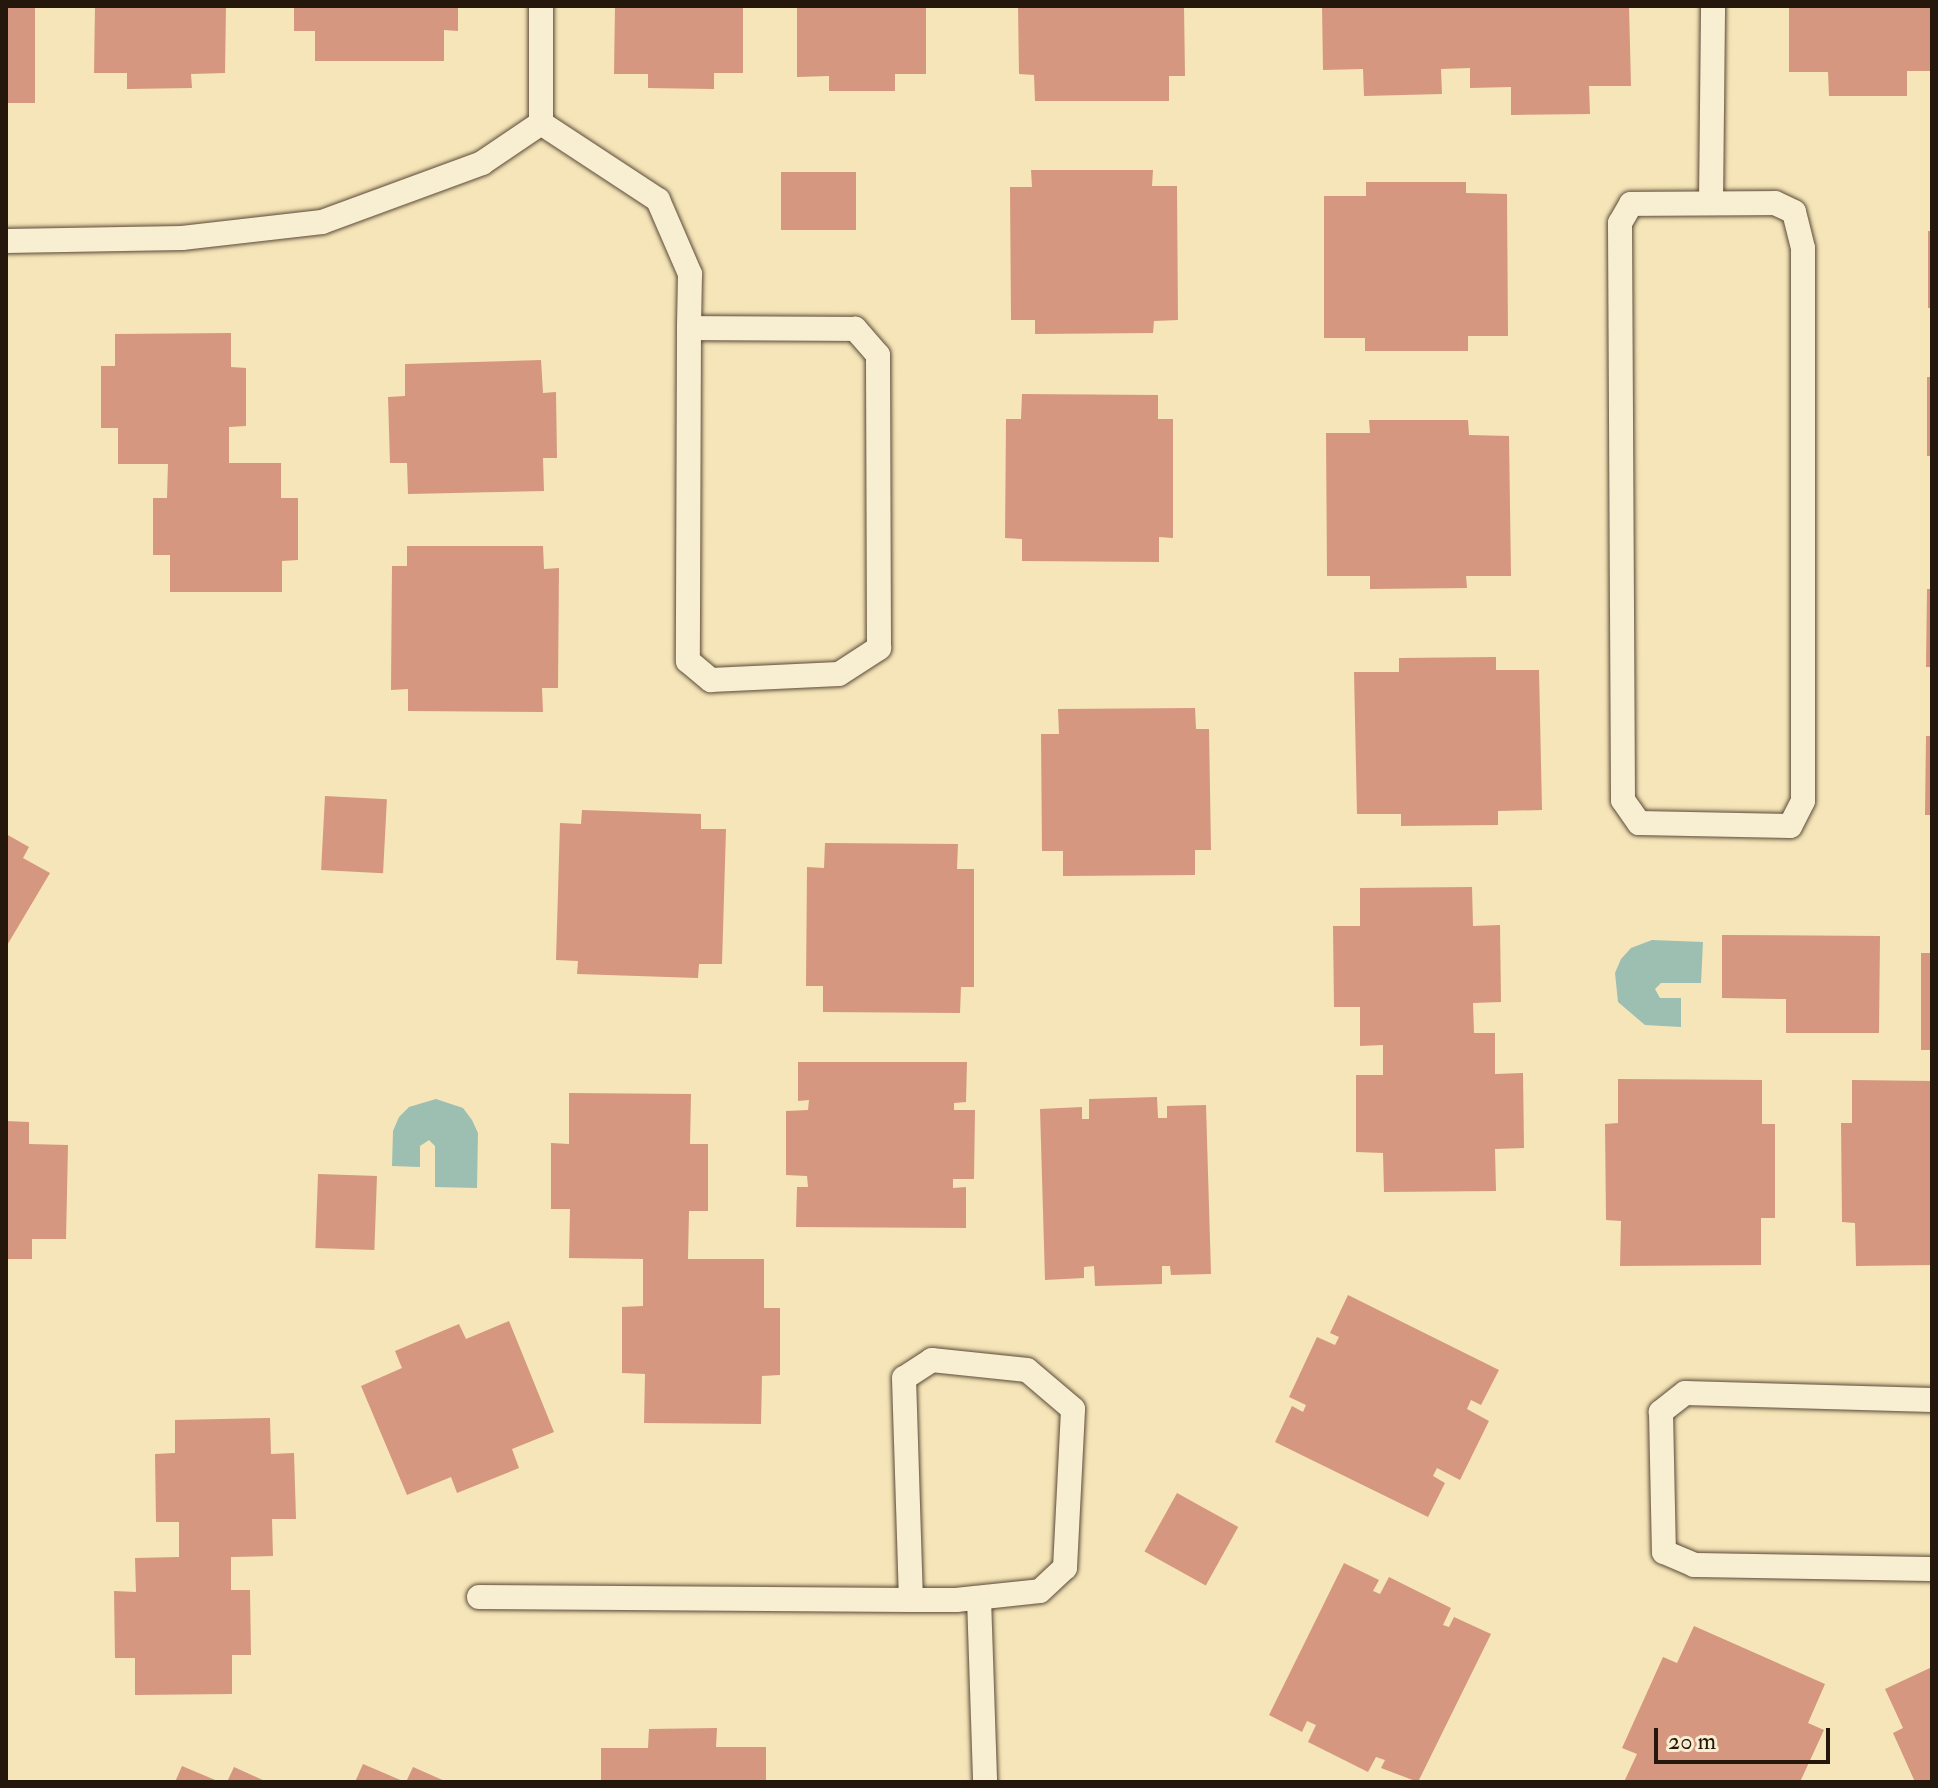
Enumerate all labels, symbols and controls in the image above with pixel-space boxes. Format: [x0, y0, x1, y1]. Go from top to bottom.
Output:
scale bar [1658, 1712, 1834, 1762]
text: 20 m [1668, 1726, 1716, 1757]

